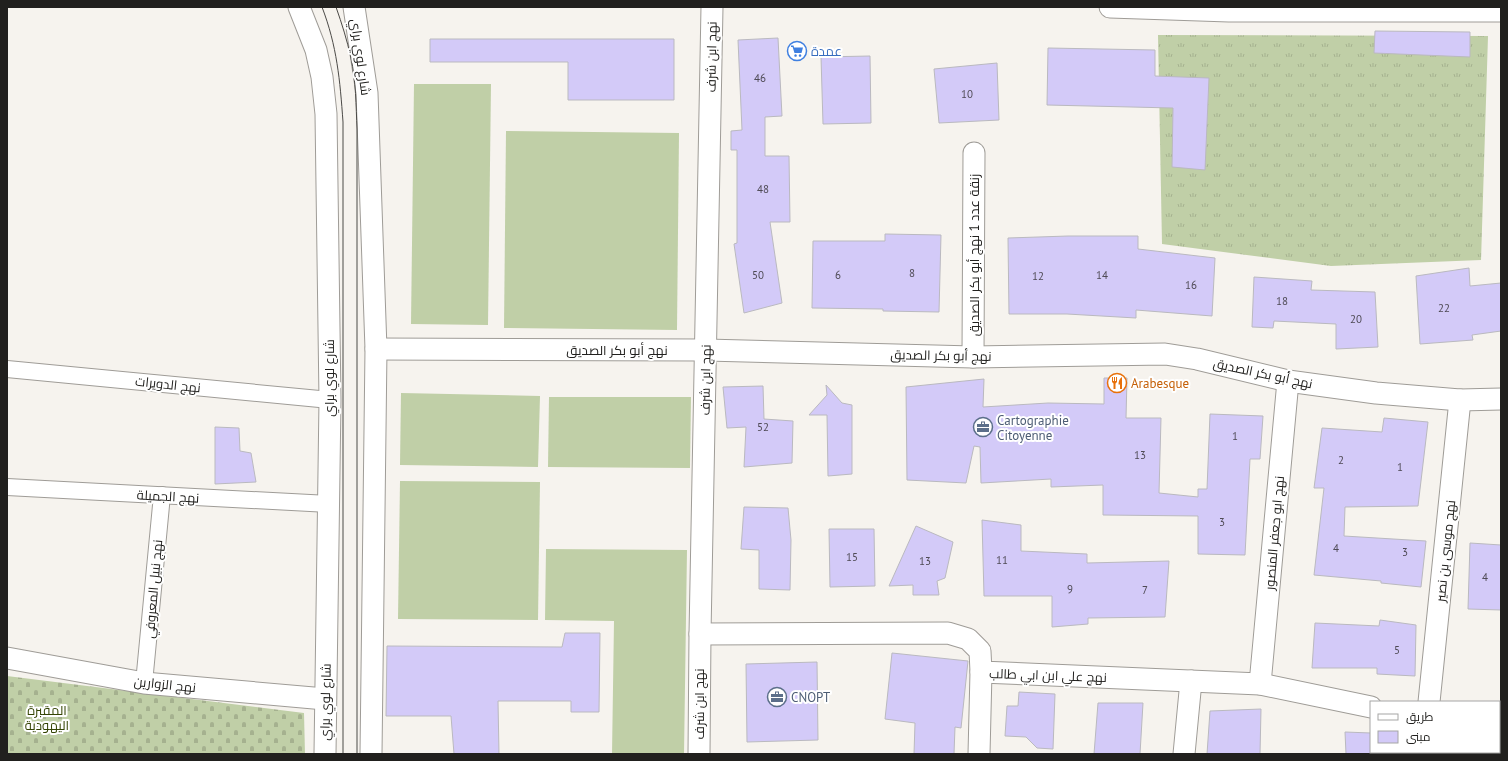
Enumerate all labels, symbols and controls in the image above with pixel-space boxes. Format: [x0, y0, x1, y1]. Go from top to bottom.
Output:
street label: شارع لوي براي [345, 18, 374, 97]
street label: نهج ابن شرف [702, 21, 721, 93]
supermarket icon: عمدة [786, 40, 808, 62]
place label: عمدة [811, 43, 842, 60]
house number: 46 [754, 71, 766, 85]
house number: 10 [961, 87, 973, 101]
street label: زنقة عدد 1 نهج أبو بكر الصديق [966, 174, 983, 336]
house number: 48 [757, 182, 769, 196]
house number: 8 [909, 266, 915, 280]
house number: 50 [752, 268, 764, 282]
house number: 6 [835, 268, 841, 282]
house number: 14 [1096, 268, 1108, 282]
house number: 12 [1032, 269, 1044, 283]
house number: 16 [1185, 278, 1197, 292]
house number: 18 [1276, 294, 1288, 308]
house number: 22 [1438, 301, 1450, 315]
house number: 20 [1350, 312, 1362, 326]
street label: شارع لوي براي [321, 339, 340, 417]
street label: نهج أبو بكر الصديق [566, 342, 668, 359]
street label: نهج ابن شرف [696, 344, 715, 416]
street label: نهج أبو بكر الصديق [890, 346, 992, 365]
street label: نهج أبو بكر الصديق [1212, 355, 1314, 392]
restaurant icon: Arabesque [1106, 372, 1128, 394]
street label: نهج الدويرات [134, 373, 202, 396]
place label: Arabesque [1131, 375, 1189, 392]
place label: Cartographie Citoyenne [997, 412, 1069, 444]
office icon: Cartographie Citoyenne [972, 416, 994, 438]
house number: 52 [757, 420, 769, 434]
house number: 1 [1232, 429, 1238, 443]
house number: 13 [1134, 448, 1146, 462]
house number: 2 [1338, 453, 1344, 467]
house number: 1 [1397, 460, 1403, 474]
street label: نهج ابو جعفر المنصور [1261, 475, 1288, 592]
street label: نهج الجميلة [136, 486, 200, 507]
street label: نهج موسى بن نصير [1432, 499, 1459, 604]
house number: 3 [1219, 515, 1225, 529]
street label: نهج نبيل المعروفي [141, 539, 168, 639]
house number: 4 [1333, 541, 1339, 555]
house number: 3 [1402, 545, 1408, 559]
house number: 15 [846, 550, 858, 564]
house number: 11 [996, 553, 1008, 567]
house number: 13 [919, 554, 931, 568]
house number: 4 [1482, 570, 1488, 584]
house number: 9 [1067, 582, 1073, 596]
house number: 7 [1142, 583, 1148, 597]
house number: 5 [1394, 643, 1400, 657]
street label: شارع لوي براي [316, 663, 337, 741]
street label: نهج علي ابن ابي طالب [989, 665, 1107, 688]
street label: نهج ابن شرف [691, 668, 708, 740]
street label: نهج الزوارين [133, 673, 197, 696]
office icon: CNOPT [766, 686, 788, 708]
place label: CNOPT [791, 689, 830, 706]
legend [1370, 701, 1500, 753]
park label: المقبرة اليهودية [25, 702, 69, 734]
text: طريق [1406, 709, 1434, 724]
text: مبنى [1406, 729, 1431, 744]

